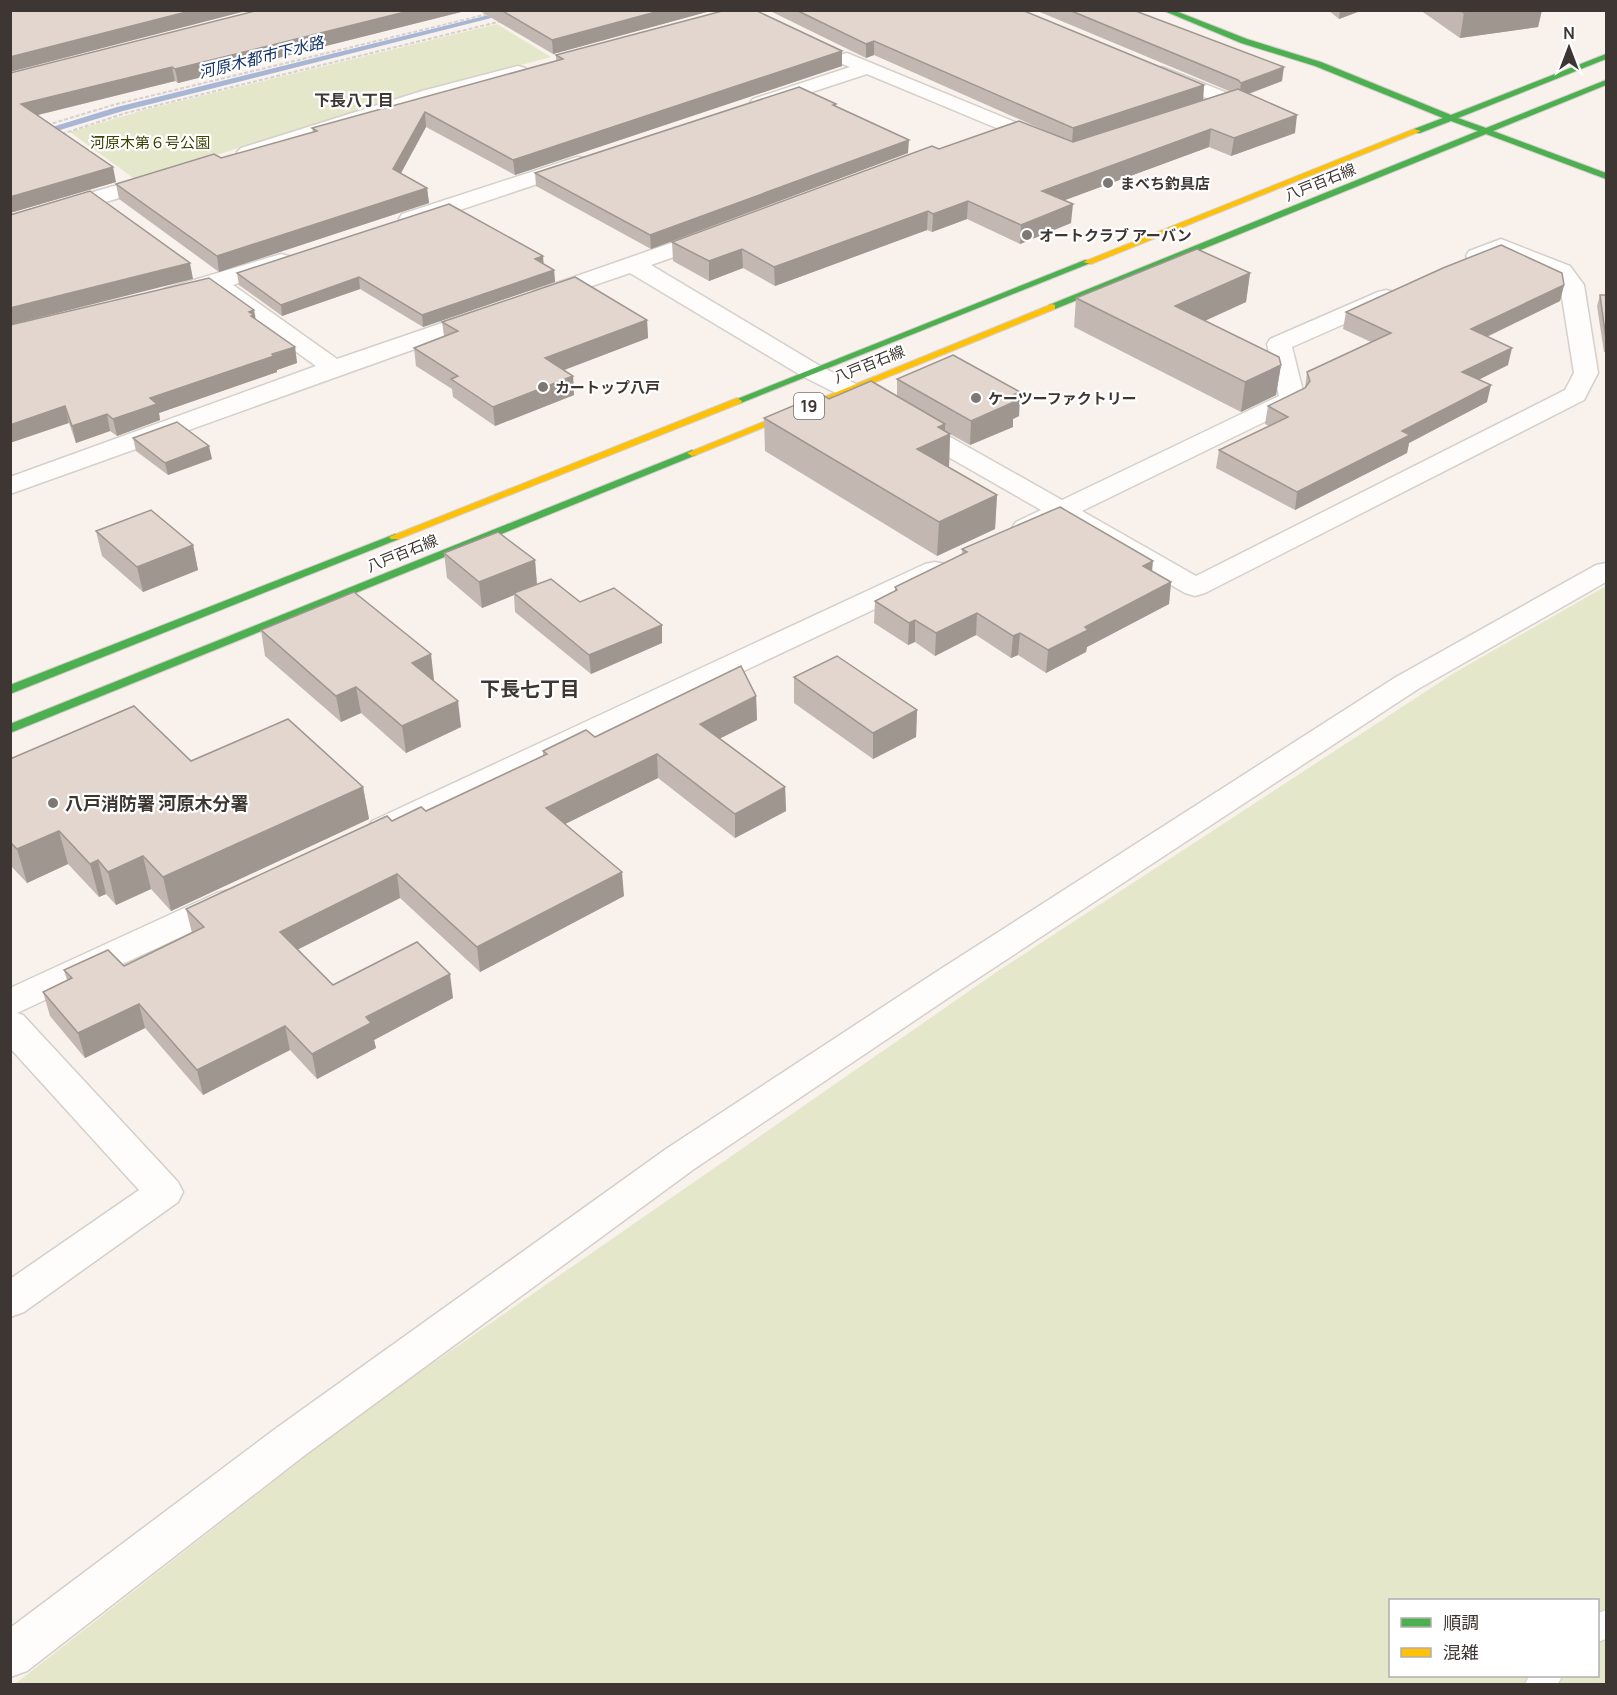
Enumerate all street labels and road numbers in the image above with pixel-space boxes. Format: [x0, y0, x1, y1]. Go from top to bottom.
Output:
street label: 八戸百石線 [1281, 158, 1359, 206]
street label: 八戸百石線 [830, 340, 908, 388]
road number: 19 [794, 393, 824, 419]
street label: 八戸百石線 [363, 529, 441, 577]

